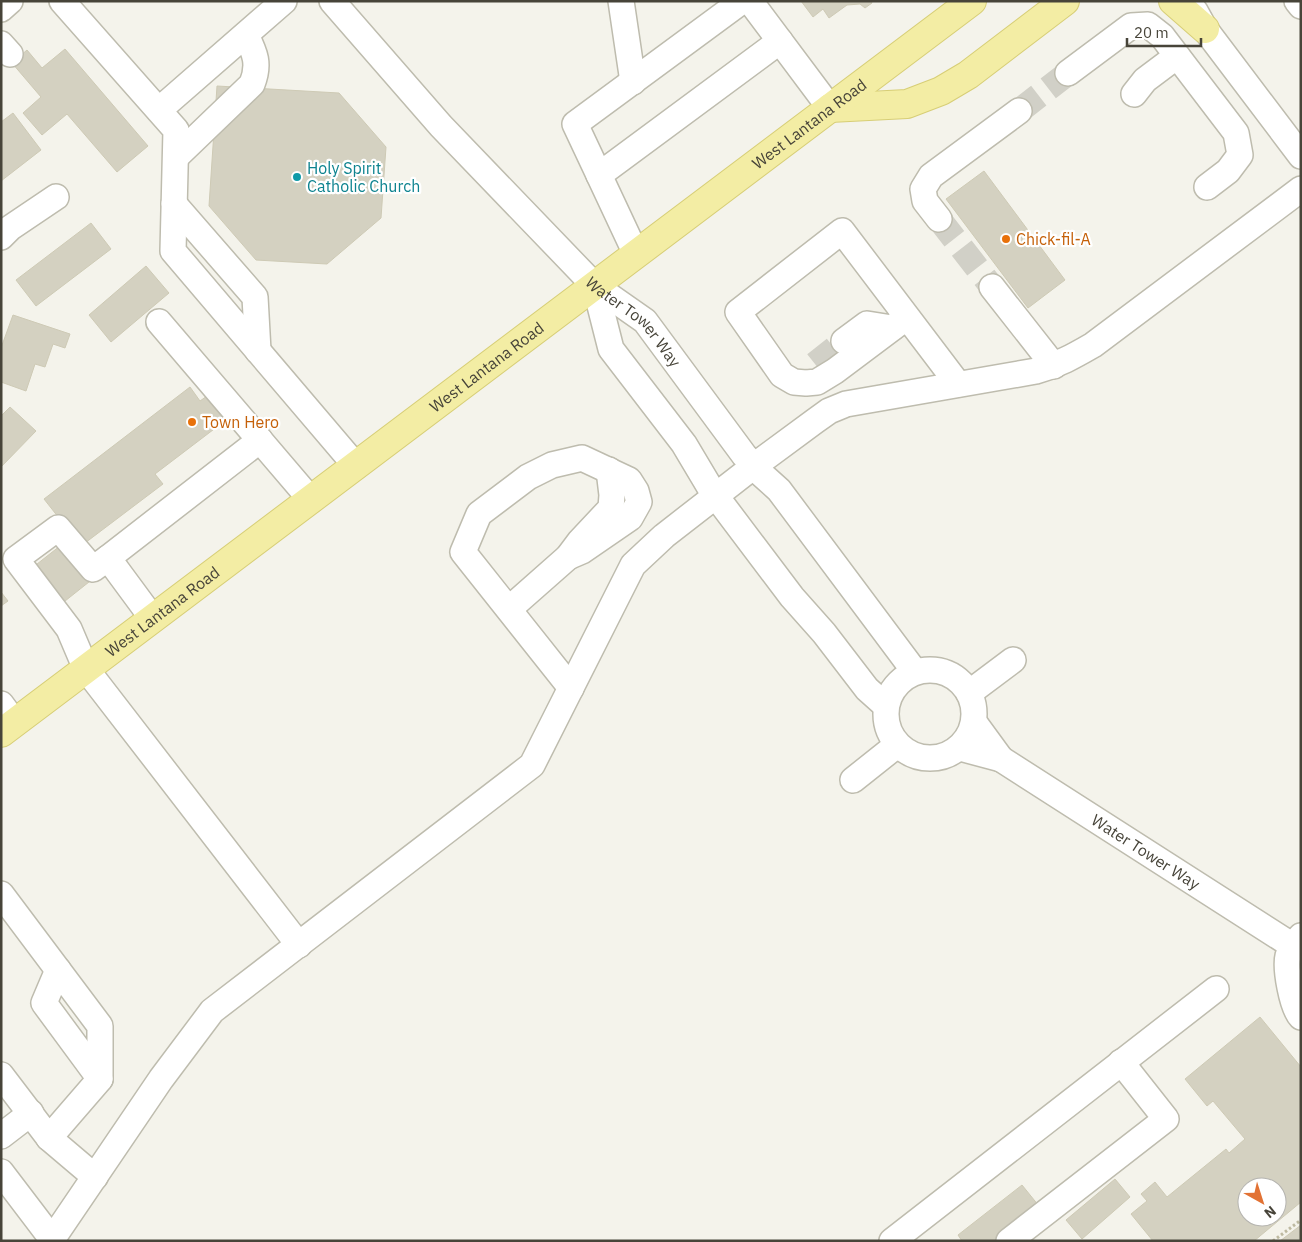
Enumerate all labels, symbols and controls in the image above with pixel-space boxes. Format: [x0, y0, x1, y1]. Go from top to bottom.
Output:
scale bar [1127, 15, 1201, 47]
text: 20 m [1134, 23, 1169, 42]
street label: West Lantana Road [748, 74, 870, 173]
place label: Holy Spirit Catholic Church [307, 158, 420, 196]
marker: Holy Spirit Catholic Church [291, 171, 303, 183]
place label: Chick-fil-A [1016, 229, 1091, 249]
marker: Chick-fil-A [1000, 233, 1012, 245]
street label: Water Tower Way [581, 272, 685, 371]
street label: West Lantana Road [425, 317, 548, 417]
place label: Town Hero [202, 412, 279, 432]
marker: Town Hero [186, 416, 198, 428]
street label: West Lantana Road [101, 562, 223, 661]
street label: Water Tower Way [1088, 810, 1204, 894]
north arrow [1237, 1177, 1287, 1227]
text: N [1261, 1202, 1280, 1222]

